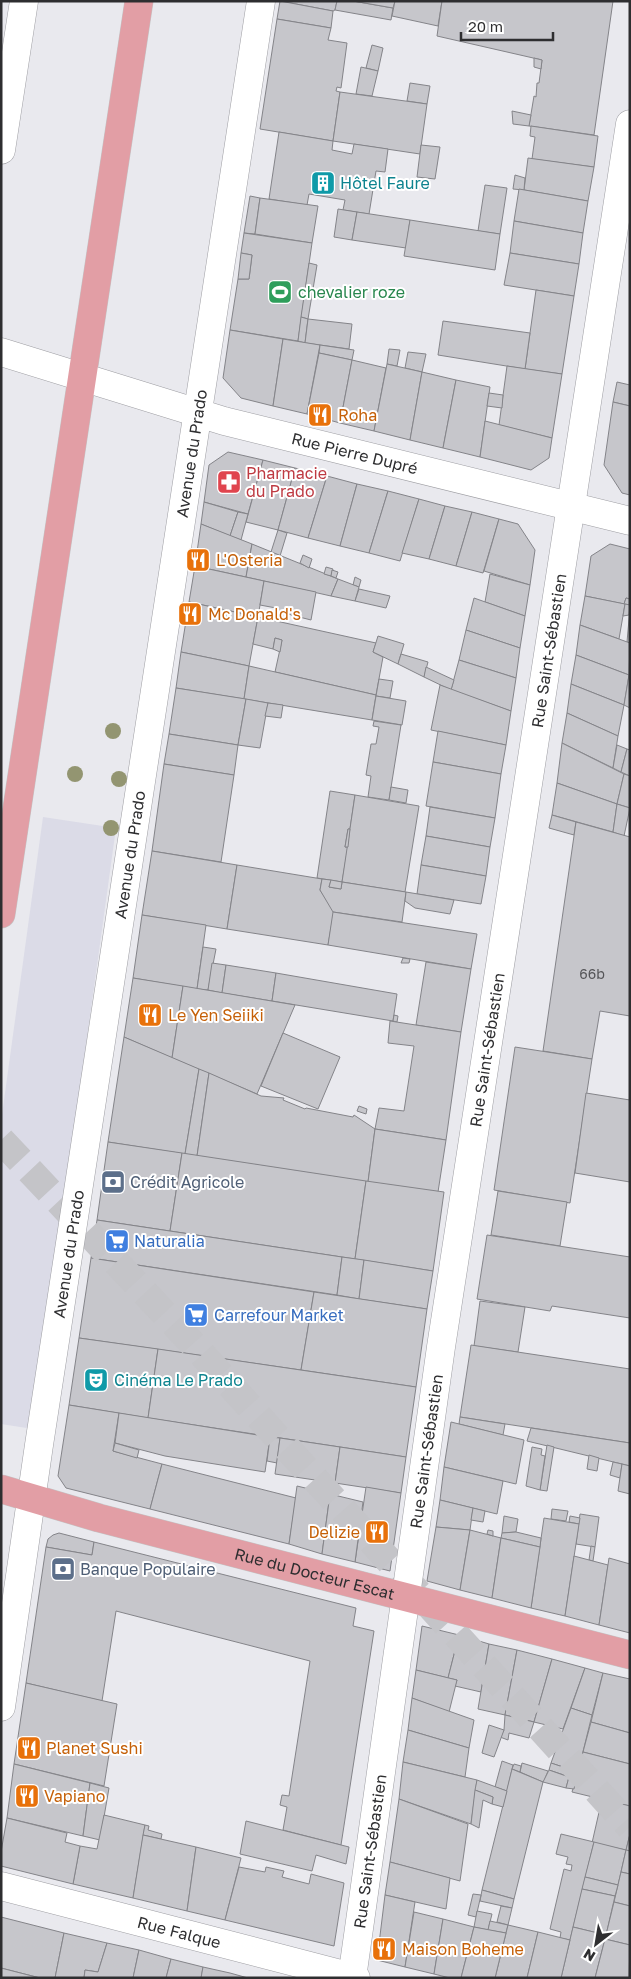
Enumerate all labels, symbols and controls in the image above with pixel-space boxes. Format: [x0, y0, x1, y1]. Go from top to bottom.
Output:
scale bar [461, 10, 554, 42]
text: 20 m [468, 17, 503, 35]
building icon: Hôtel Faure [310, 170, 336, 196]
place label: Hôtel Faure [340, 173, 430, 193]
sports icon: chevalier roze [267, 279, 293, 305]
place label: chevalier roze [298, 282, 405, 302]
street label: Avenue du Prado [172, 388, 211, 519]
restaurant icon: Roha [307, 402, 333, 428]
place label: Roha [338, 405, 377, 425]
street label: Rue Pierre Dupré [289, 428, 420, 478]
place label: Pharmacie du Prado [246, 463, 327, 501]
pharmacy icon: Pharmacie du Prado [216, 469, 242, 495]
restaurant icon: L'Osteria [185, 547, 211, 573]
place label: L'Osteria [216, 550, 283, 570]
street label: Rue Saint-Sébastien [527, 572, 570, 729]
restaurant icon: Mc Donald's [177, 601, 203, 627]
place label: Mc Donald's [208, 604, 301, 624]
street label: Avenue du Prado [110, 789, 149, 920]
house number: 66b [579, 965, 605, 982]
street label: Rue Saint-Sébastien [465, 971, 509, 1128]
restaurant icon: Le Yen Seiiki [137, 1002, 163, 1028]
place label: Le Yen Seiiki [168, 1005, 264, 1025]
bank icon: Crédit Agricole [100, 1169, 126, 1195]
place label: Crédit Agricole [130, 1172, 244, 1192]
street label: Avenue du Prado [49, 1189, 88, 1319]
supermarket icon: Naturalia [104, 1228, 130, 1254]
place label: Naturalia [134, 1231, 205, 1251]
supermarket icon: Carrefour Market [183, 1302, 209, 1328]
place label: Carrefour Market [214, 1305, 344, 1325]
theatre icon: Cinéma Le Prado [83, 1367, 109, 1393]
place label: Cinéma Le Prado [114, 1370, 243, 1390]
street label: Rue Saint-Sébastien [406, 1373, 447, 1530]
restaurant icon: Delizie [364, 1519, 390, 1545]
place label: Delizie [308, 1522, 360, 1542]
street label: Rue du Docteur Escat [233, 1543, 397, 1604]
bank icon: Banque Populaire [50, 1556, 76, 1582]
place label: Banque Populaire [80, 1559, 216, 1579]
restaurant icon: Planet Sushi [16, 1735, 42, 1761]
place label: Planet Sushi [46, 1738, 143, 1758]
street label: Rue Saint-Sébastien [349, 1773, 391, 1930]
restaurant icon: Vapiano [14, 1783, 40, 1809]
place label: Vapiano [44, 1786, 105, 1806]
street label: Rue Falque [135, 1912, 223, 1953]
north arrow [571, 1919, 621, 1969]
restaurant icon: Maison Boheme [371, 1936, 397, 1962]
place label: Maison Boheme [402, 1939, 524, 1959]
text: N [580, 1946, 598, 1966]

